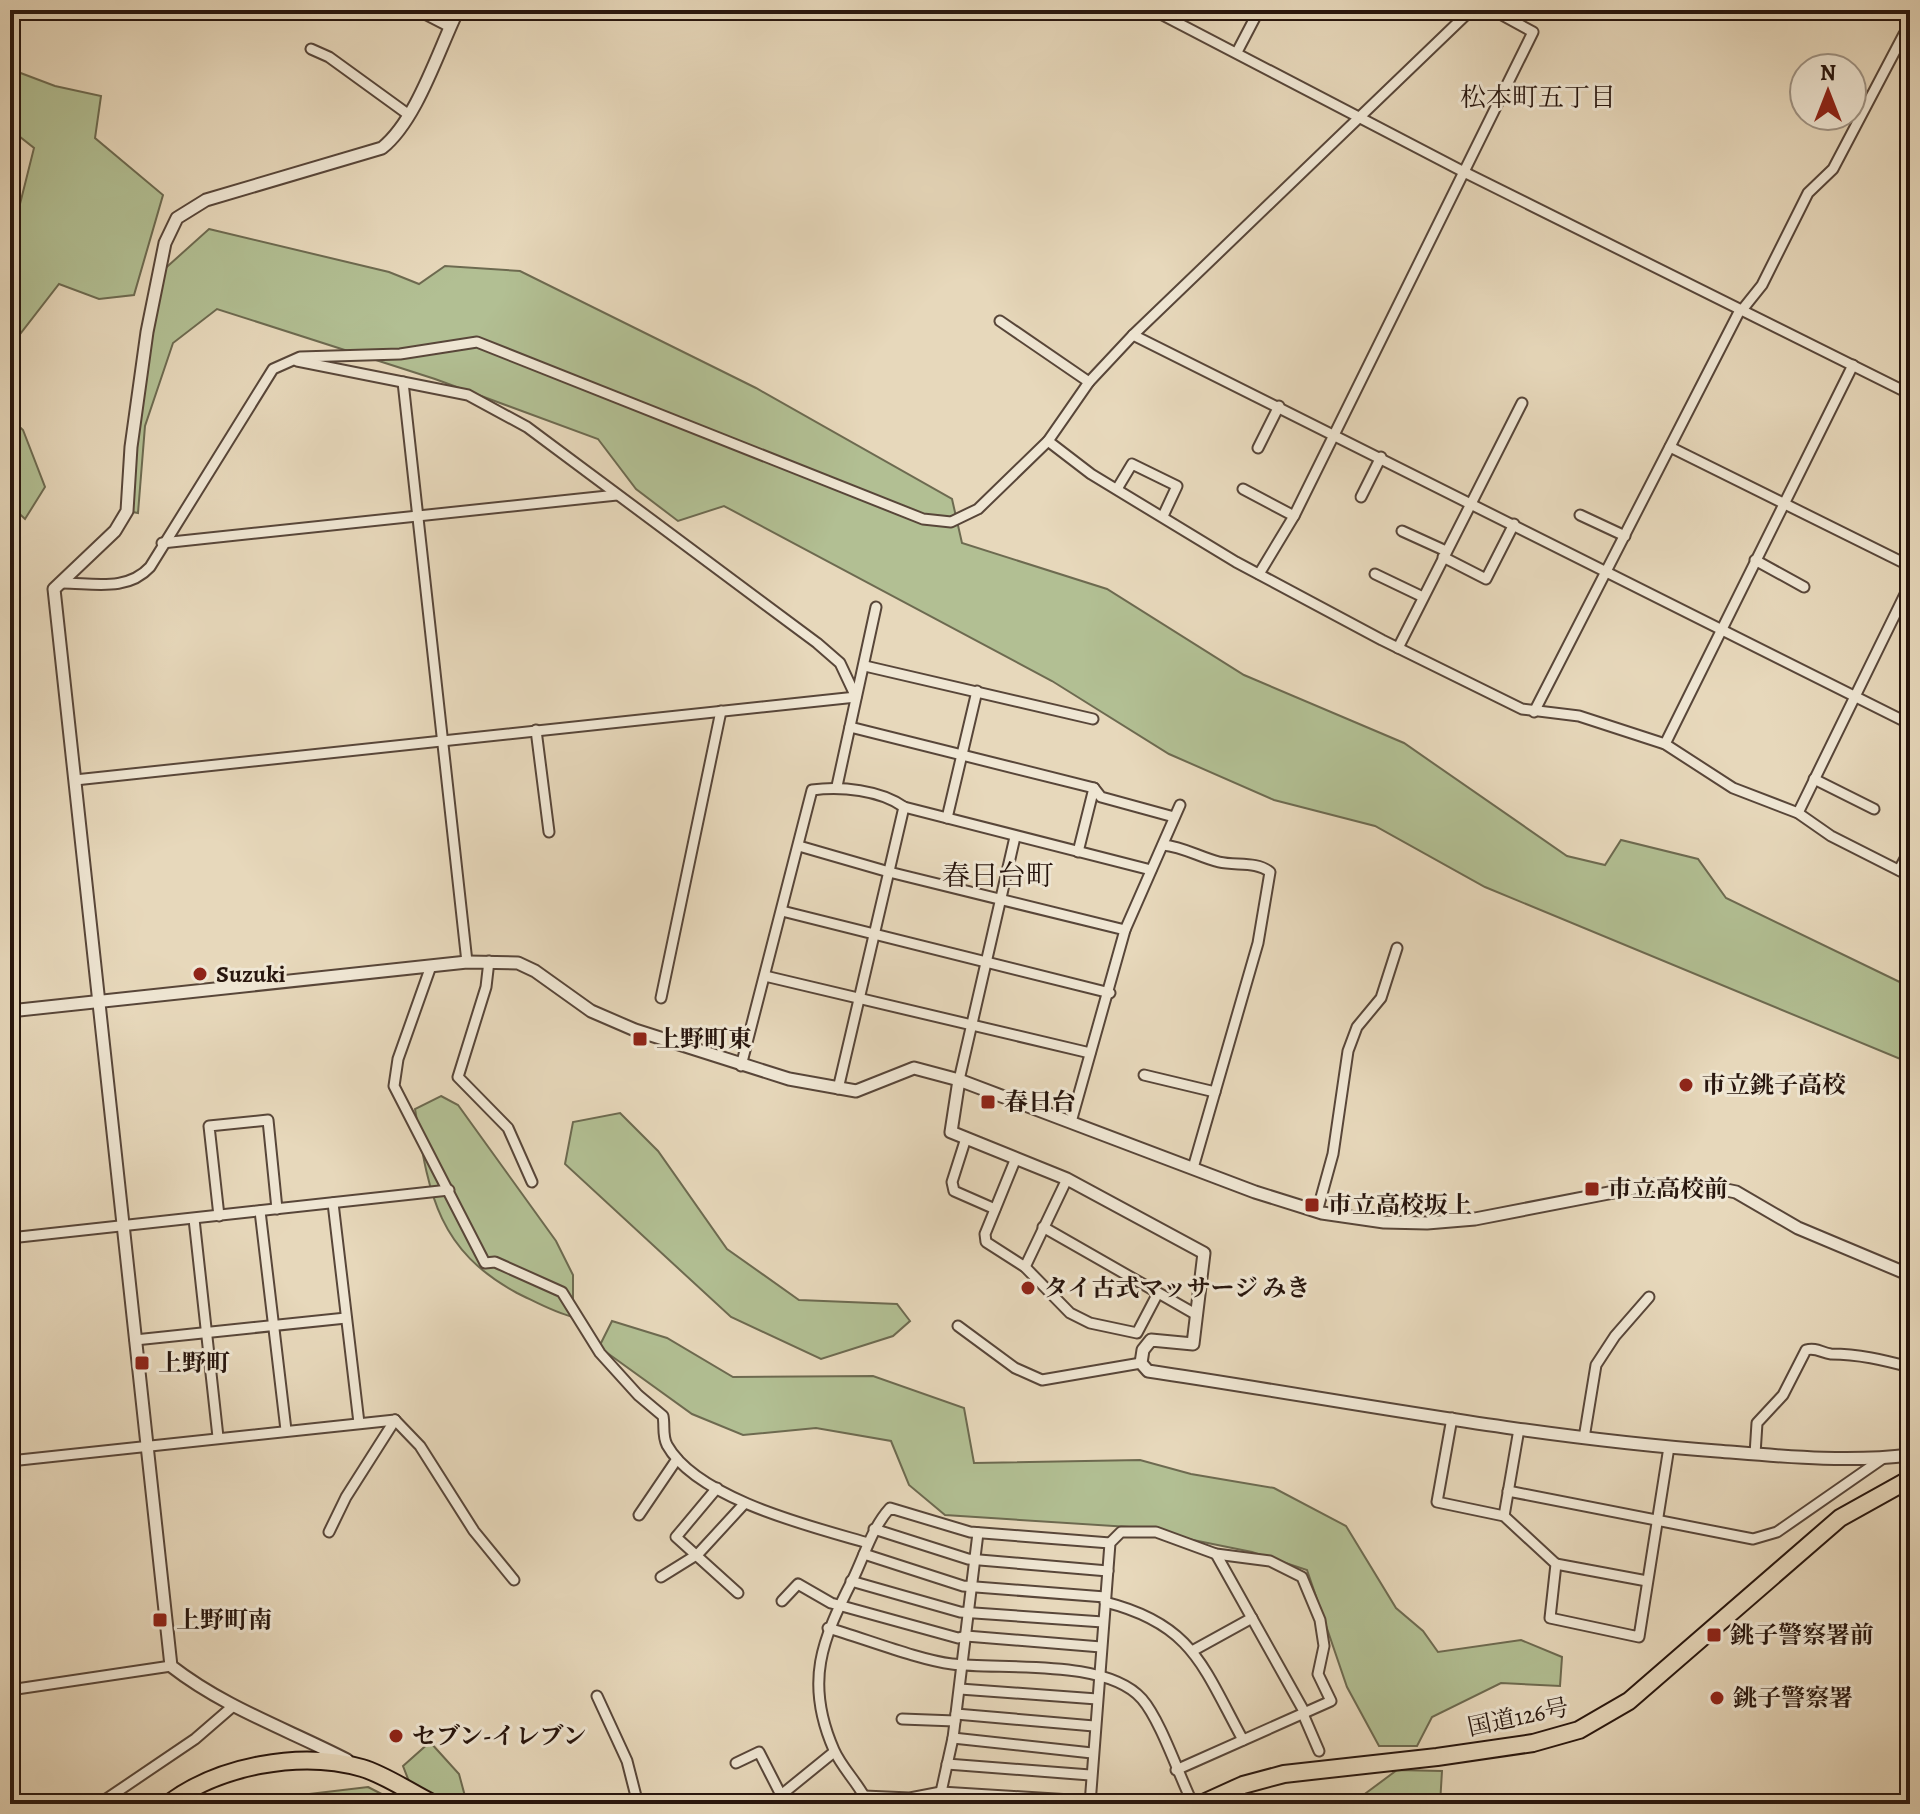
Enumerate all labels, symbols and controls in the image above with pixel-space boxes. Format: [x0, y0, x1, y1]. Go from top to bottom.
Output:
north arrow [1788, 52, 1868, 132]
text: N [1820, 58, 1836, 88]
district label: 松本町五丁目 [1460, 80, 1616, 115]
district label: 春日台町 [942, 857, 1054, 895]
place label: Suzuki [216, 958, 286, 990]
marker: Suzuki [191, 965, 209, 983]
place label: 上野町東 [656, 1023, 752, 1055]
marker: 上野町東 [631, 1030, 649, 1048]
place label: 市立銚子高校 [1702, 1069, 1846, 1101]
marker: 市立銚子高校 [1677, 1076, 1695, 1094]
place label: 春日台 [1004, 1086, 1076, 1118]
marker: 春日台 [979, 1093, 997, 1111]
place label: 市立高校前 [1608, 1173, 1728, 1205]
marker: 市立高校前 [1583, 1180, 1601, 1198]
place label: 市立高校坂上 [1328, 1189, 1472, 1221]
marker: 市立高校坂上 [1303, 1196, 1321, 1214]
place label: タイ古式マッサージ みき [1044, 1272, 1310, 1304]
marker: タイ古式マッサージ みき [1019, 1279, 1037, 1297]
place label: 上野町 [158, 1347, 230, 1379]
marker: 上野町 [133, 1354, 151, 1372]
place label: 上野町南 [176, 1604, 272, 1636]
marker: 上野町南 [151, 1611, 169, 1629]
place label: 銚子警察署前 [1730, 1619, 1874, 1651]
marker: 銚子警察署前 [1705, 1626, 1723, 1644]
place label: 銚子警察署 [1733, 1682, 1853, 1714]
marker: 銚子警察署 [1708, 1689, 1726, 1707]
street label: 国道126号 [1464, 1691, 1572, 1743]
place label: セブン-イレブン [412, 1720, 587, 1752]
marker: セブン-イレブン [387, 1727, 405, 1745]

